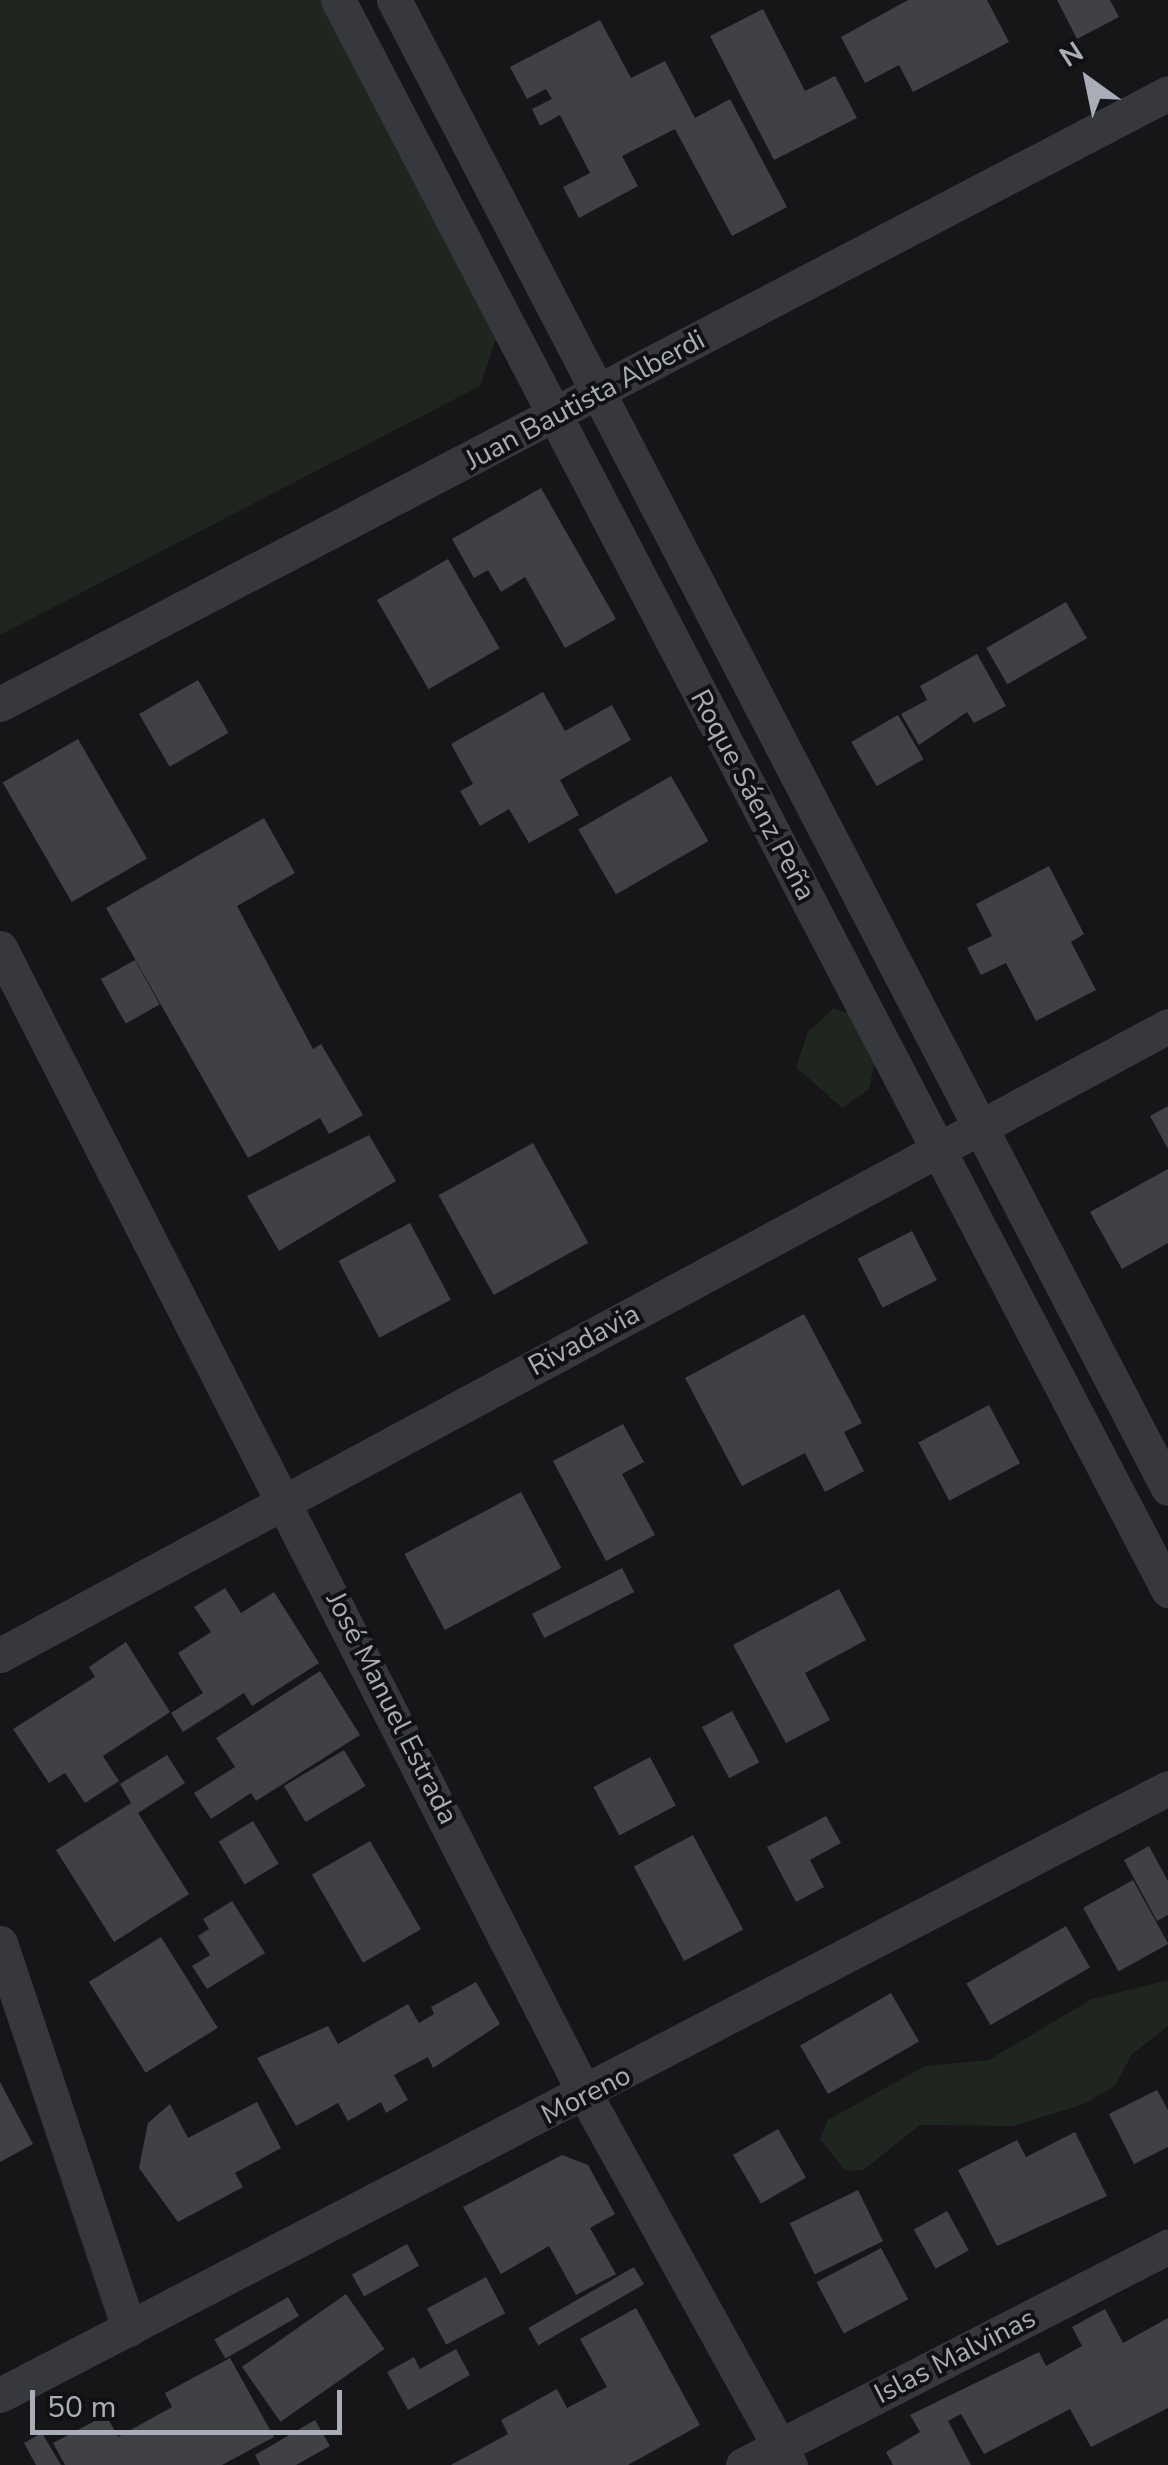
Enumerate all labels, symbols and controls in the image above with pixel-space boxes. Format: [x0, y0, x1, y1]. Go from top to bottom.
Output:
north arrow [1038, 30, 1138, 130]
text: N [1053, 33, 1091, 76]
street label: Juan Bautista Alberdi [460, 323, 710, 477]
street label: Roque Sáenz Peña [683, 684, 823, 906]
street label: Rivadavia [523, 1297, 645, 1383]
street label: José Manuel Estrada [319, 1586, 465, 1830]
street label: Moreno [536, 2058, 636, 2132]
street label: Islas Malvinas [869, 2301, 1041, 2411]
scale bar [35, 2370, 348, 2432]
text: 50 m [47, 2387, 116, 2428]

